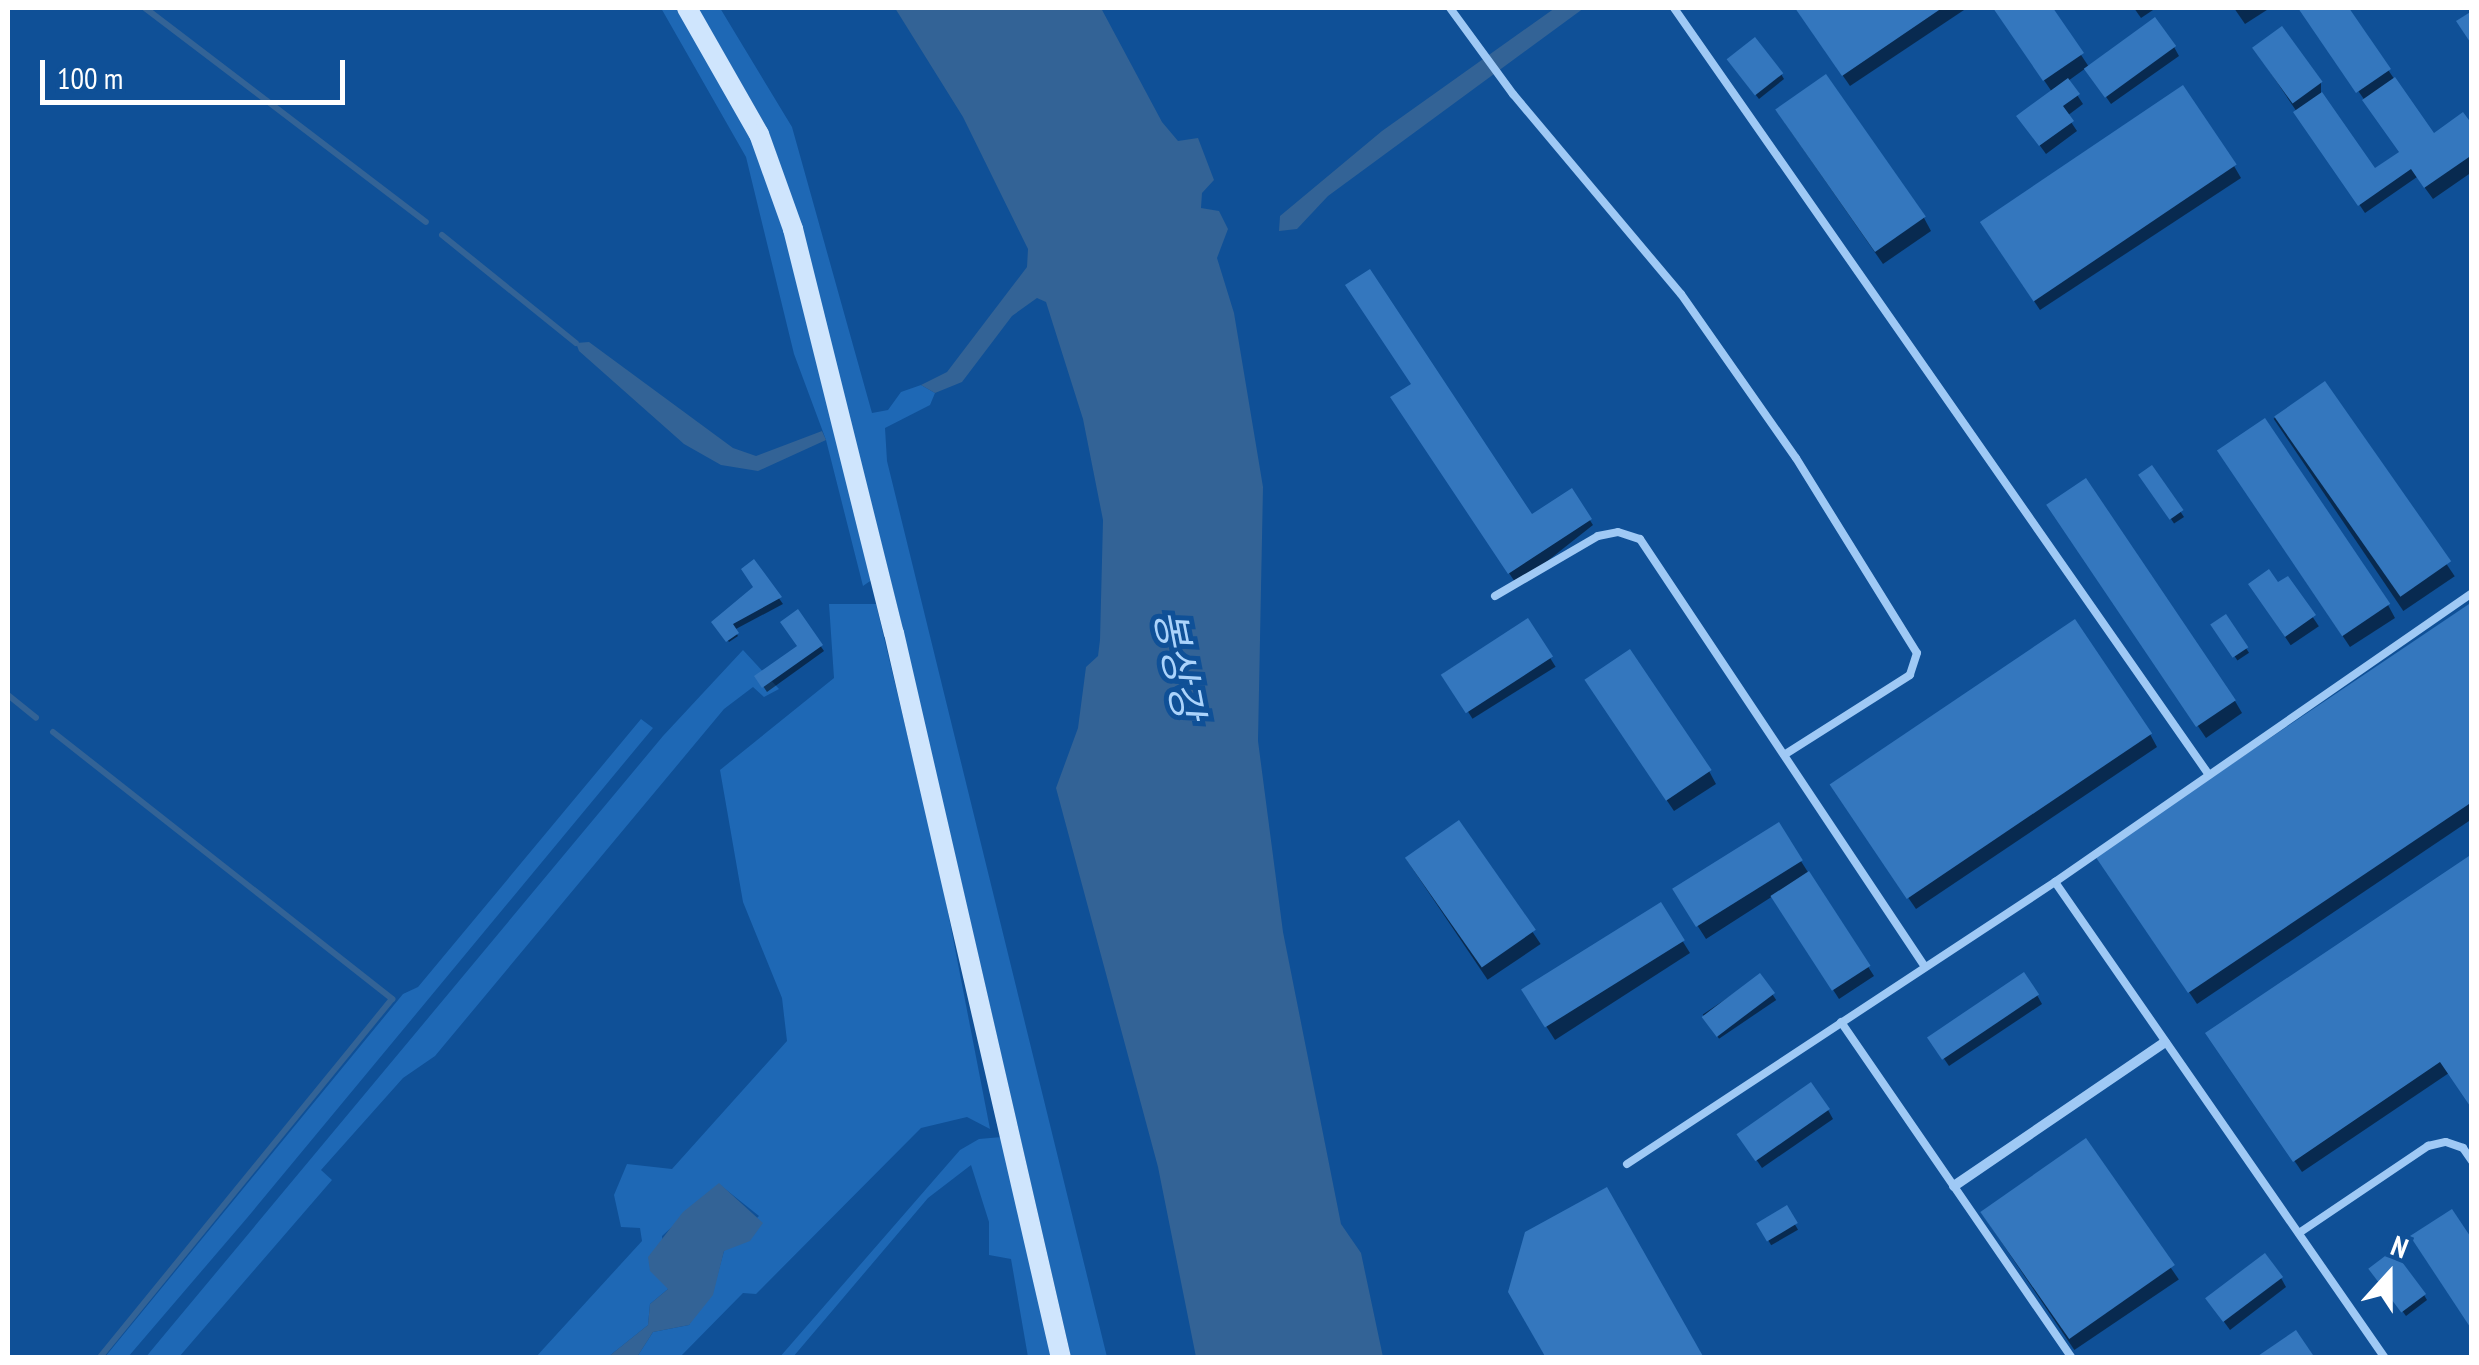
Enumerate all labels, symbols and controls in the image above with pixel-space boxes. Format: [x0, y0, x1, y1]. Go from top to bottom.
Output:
scale bar [45, 40, 350, 102]
text: 100 m [57, 58, 123, 97]
water label: 봉상강 [1146, 605, 1214, 723]
north arrow [2339, 1225, 2439, 1325]
text: N [2386, 1227, 2414, 1267]

